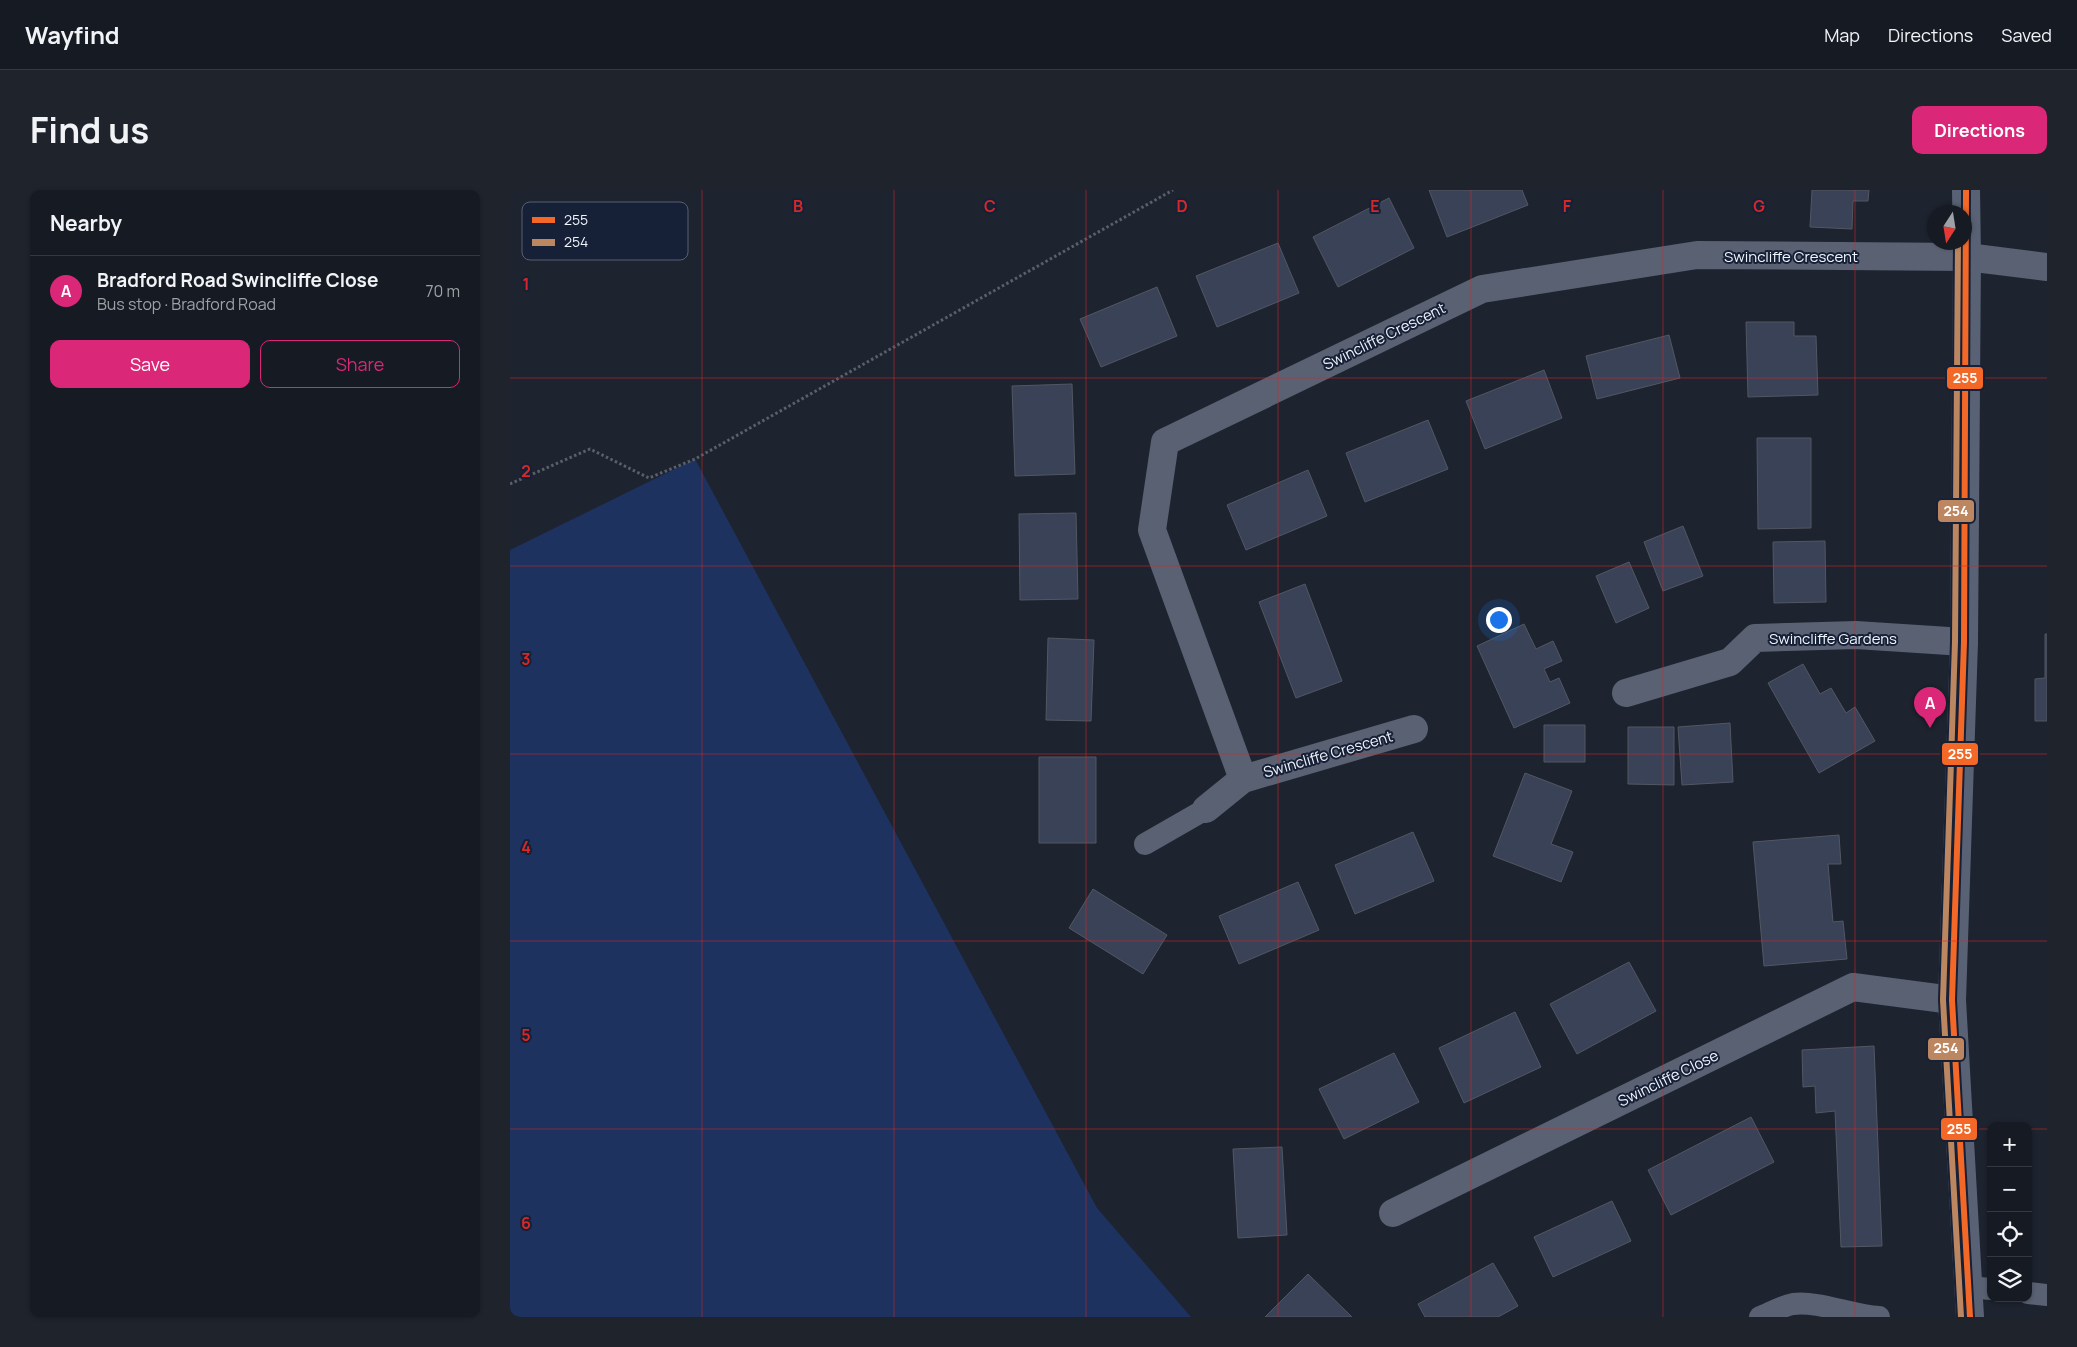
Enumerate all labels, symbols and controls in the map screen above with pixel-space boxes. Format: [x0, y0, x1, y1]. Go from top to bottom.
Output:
text: Wayfind [25, 18, 120, 51]
text: Map [1824, 23, 1860, 47]
text: Directions [1888, 23, 1973, 47]
text: Saved [2001, 23, 2052, 47]
text: Find us [30, 106, 149, 154]
button: Directions [1912, 106, 2047, 154]
text: B [793, 195, 803, 217]
text: C [984, 195, 996, 217]
text: D [1176, 195, 1188, 217]
text: E [1370, 195, 1380, 217]
text: F [1563, 195, 1572, 217]
text: G [1753, 195, 1765, 217]
legend [522, 202, 688, 260]
north arrow [1927, 205, 1972, 250]
text: Nearby [50, 209, 122, 237]
text: 255 [564, 210, 588, 229]
text: 254 [564, 232, 588, 251]
street label: Swincliffe Crescent [1724, 246, 1858, 267]
text: Bradford Road Swincliffe Close [97, 267, 378, 293]
text: 1 [522, 273, 530, 295]
text: A [61, 280, 71, 302]
text: 70 m [425, 280, 460, 302]
text: Bus stop · Bradford Road [97, 293, 276, 315]
street label: Swincliffe Crescent [1319, 297, 1449, 375]
button: Save [50, 340, 250, 388]
button: Share [260, 340, 460, 388]
line badge: 255 [1946, 366, 1984, 390]
text: 255 [1953, 368, 1977, 387]
text: 2 [521, 460, 531, 482]
line badge: 254 [1937, 499, 1975, 523]
text: 254 [1943, 501, 1969, 520]
your location [1486, 607, 1512, 633]
street label: Swincliffe Gardens [1769, 628, 1897, 649]
text: 3 [521, 648, 531, 670]
pin: A [1914, 687, 1946, 728]
street label: Swincliffe Crescent [1261, 725, 1395, 783]
line badge: 255 [1941, 742, 1979, 766]
text: 255 [1948, 744, 1972, 763]
text: 4 [521, 836, 531, 858]
text: 5 [521, 1024, 531, 1046]
line badge: 254 [1927, 1037, 1965, 1061]
text: 254 [1933, 1038, 1959, 1057]
street label: Swincliffe Close [1614, 1045, 1722, 1111]
line badge: 255 [1940, 1117, 1978, 1141]
text: 255 [1947, 1119, 1971, 1138]
map controls [1987, 1122, 2032, 1302]
button: + [1987, 1122, 2032, 1167]
button: − [1987, 1167, 2032, 1212]
text: 6 [521, 1212, 531, 1234]
button: locate [1987, 1212, 2032, 1257]
button: layers [1987, 1257, 2032, 1302]

